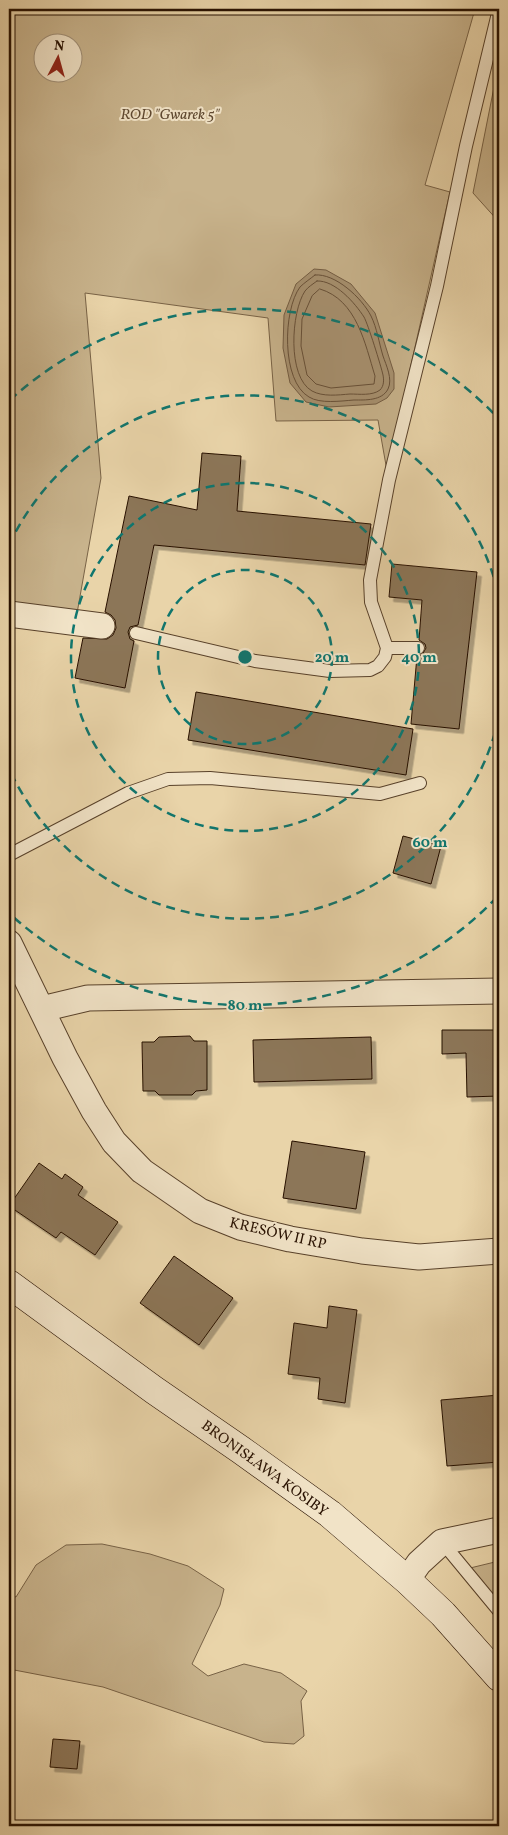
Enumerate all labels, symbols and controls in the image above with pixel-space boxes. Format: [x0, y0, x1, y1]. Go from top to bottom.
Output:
north arrow [32, 32, 82, 82]
text: N [53, 37, 65, 57]
park label: ROD "Gwarek 5" [120, 105, 221, 126]
centre of rings [236, 648, 254, 666]
text: 20 m [315, 648, 350, 669]
text: 40 m [401, 648, 437, 669]
text: 60 m [413, 833, 448, 854]
text: 80 m [228, 996, 263, 1017]
street label: KRESÓW II RP [227, 1213, 328, 1256]
street label: BRONISŁAWA KOSIBY [196, 1416, 332, 1523]

